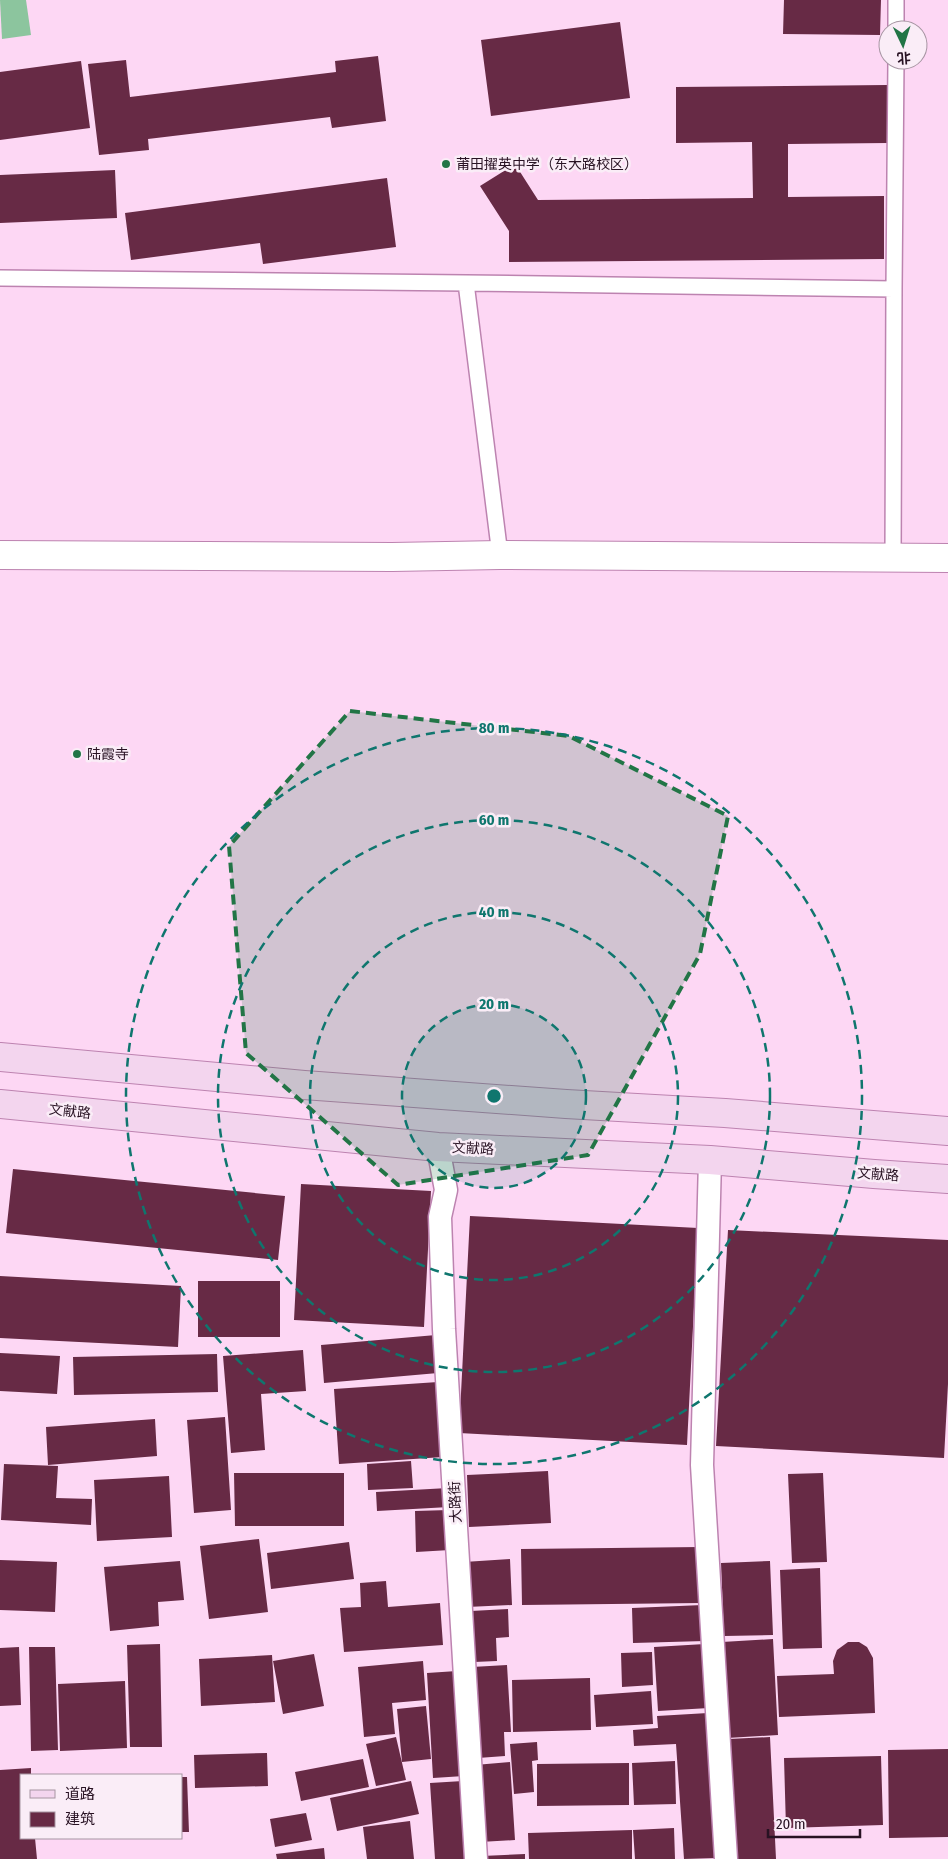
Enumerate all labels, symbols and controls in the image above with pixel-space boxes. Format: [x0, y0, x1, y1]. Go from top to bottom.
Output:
north arrow [878, 20, 928, 70]
text: 北 [896, 49, 911, 66]
place label: 莆田擢英中学（东大路校区） [456, 156, 638, 173]
marker: 莆田擢英中学（东大路校区） [440, 158, 452, 170]
text: 80 m [479, 719, 509, 737]
place label: 陆霞寺 [87, 746, 129, 763]
marker: 陆霞寺 [71, 748, 83, 760]
text: 60 m [479, 811, 509, 829]
text: 40 m [479, 903, 509, 921]
text: 20 m [478, 995, 509, 1013]
centre of rings [485, 1087, 503, 1105]
street label: 文献路 [48, 1101, 92, 1122]
street label: 文献路 [452, 1139, 494, 1158]
street label: 文献路 [856, 1165, 900, 1184]
street label: 大路街 [446, 1481, 465, 1523]
legend [20, 1774, 182, 1839]
text: 道路 [65, 1785, 95, 1803]
scale bar [768, 1806, 860, 1838]
text: 建筑 [65, 1810, 95, 1828]
text: 20 m [776, 1815, 806, 1833]

